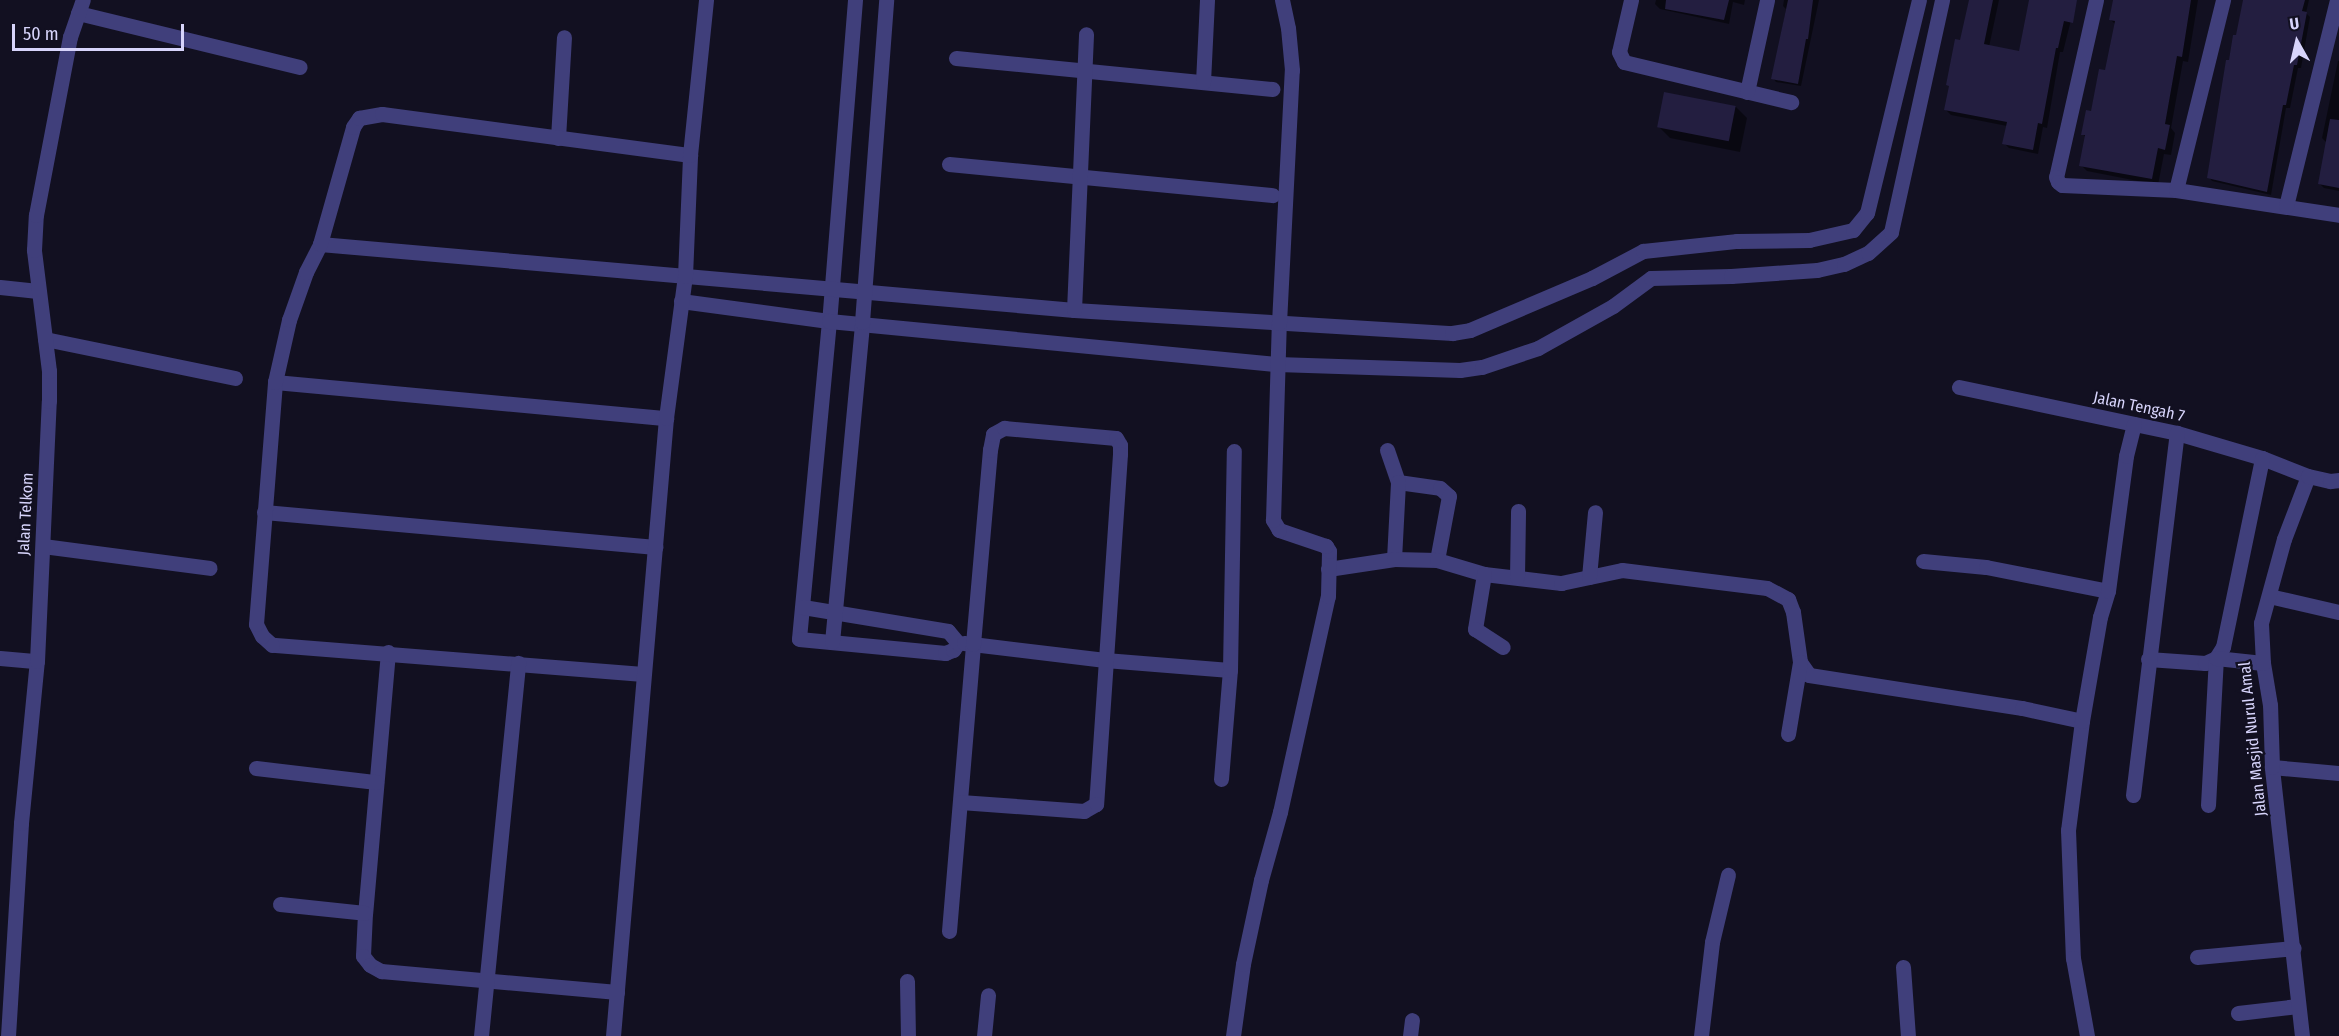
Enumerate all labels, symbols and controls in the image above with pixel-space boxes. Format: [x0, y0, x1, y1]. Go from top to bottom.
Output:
scale bar [15, 12, 188, 50]
north arrow [2267, 12, 2327, 72]
text: U [2288, 14, 2300, 34]
text: 50 m [23, 23, 59, 45]
street label: Jalan Tengah 7 [2092, 388, 2186, 426]
street label: Jalan Telkom [14, 472, 38, 556]
street label: Jalan Masjid Nurul Amal [2235, 661, 2271, 817]

